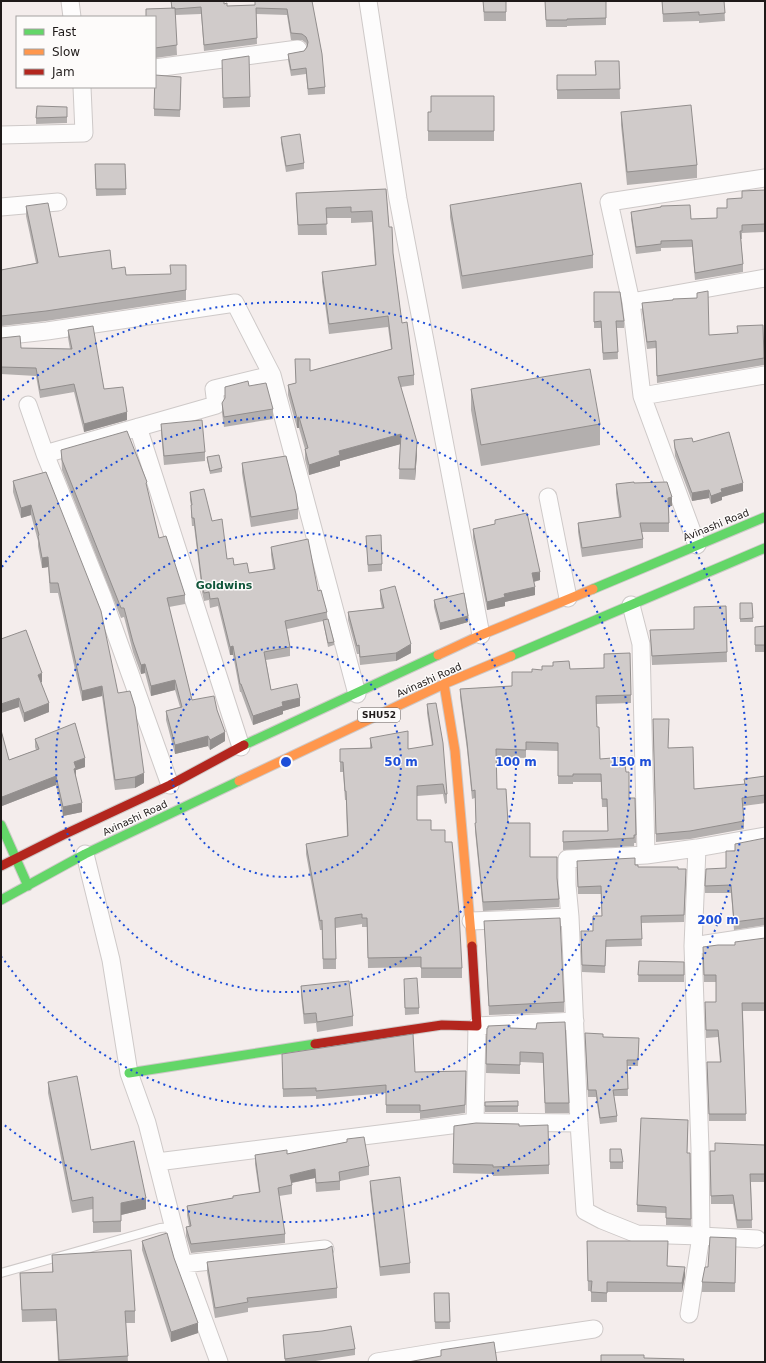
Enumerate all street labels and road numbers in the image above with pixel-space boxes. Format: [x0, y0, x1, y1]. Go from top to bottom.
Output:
street label: Avinashi Road [681, 507, 751, 543]
street label: Avinashi Road [395, 661, 463, 699]
road number: SHU52 [358, 708, 400, 722]
street label: Avinashi Road [101, 798, 169, 838]

